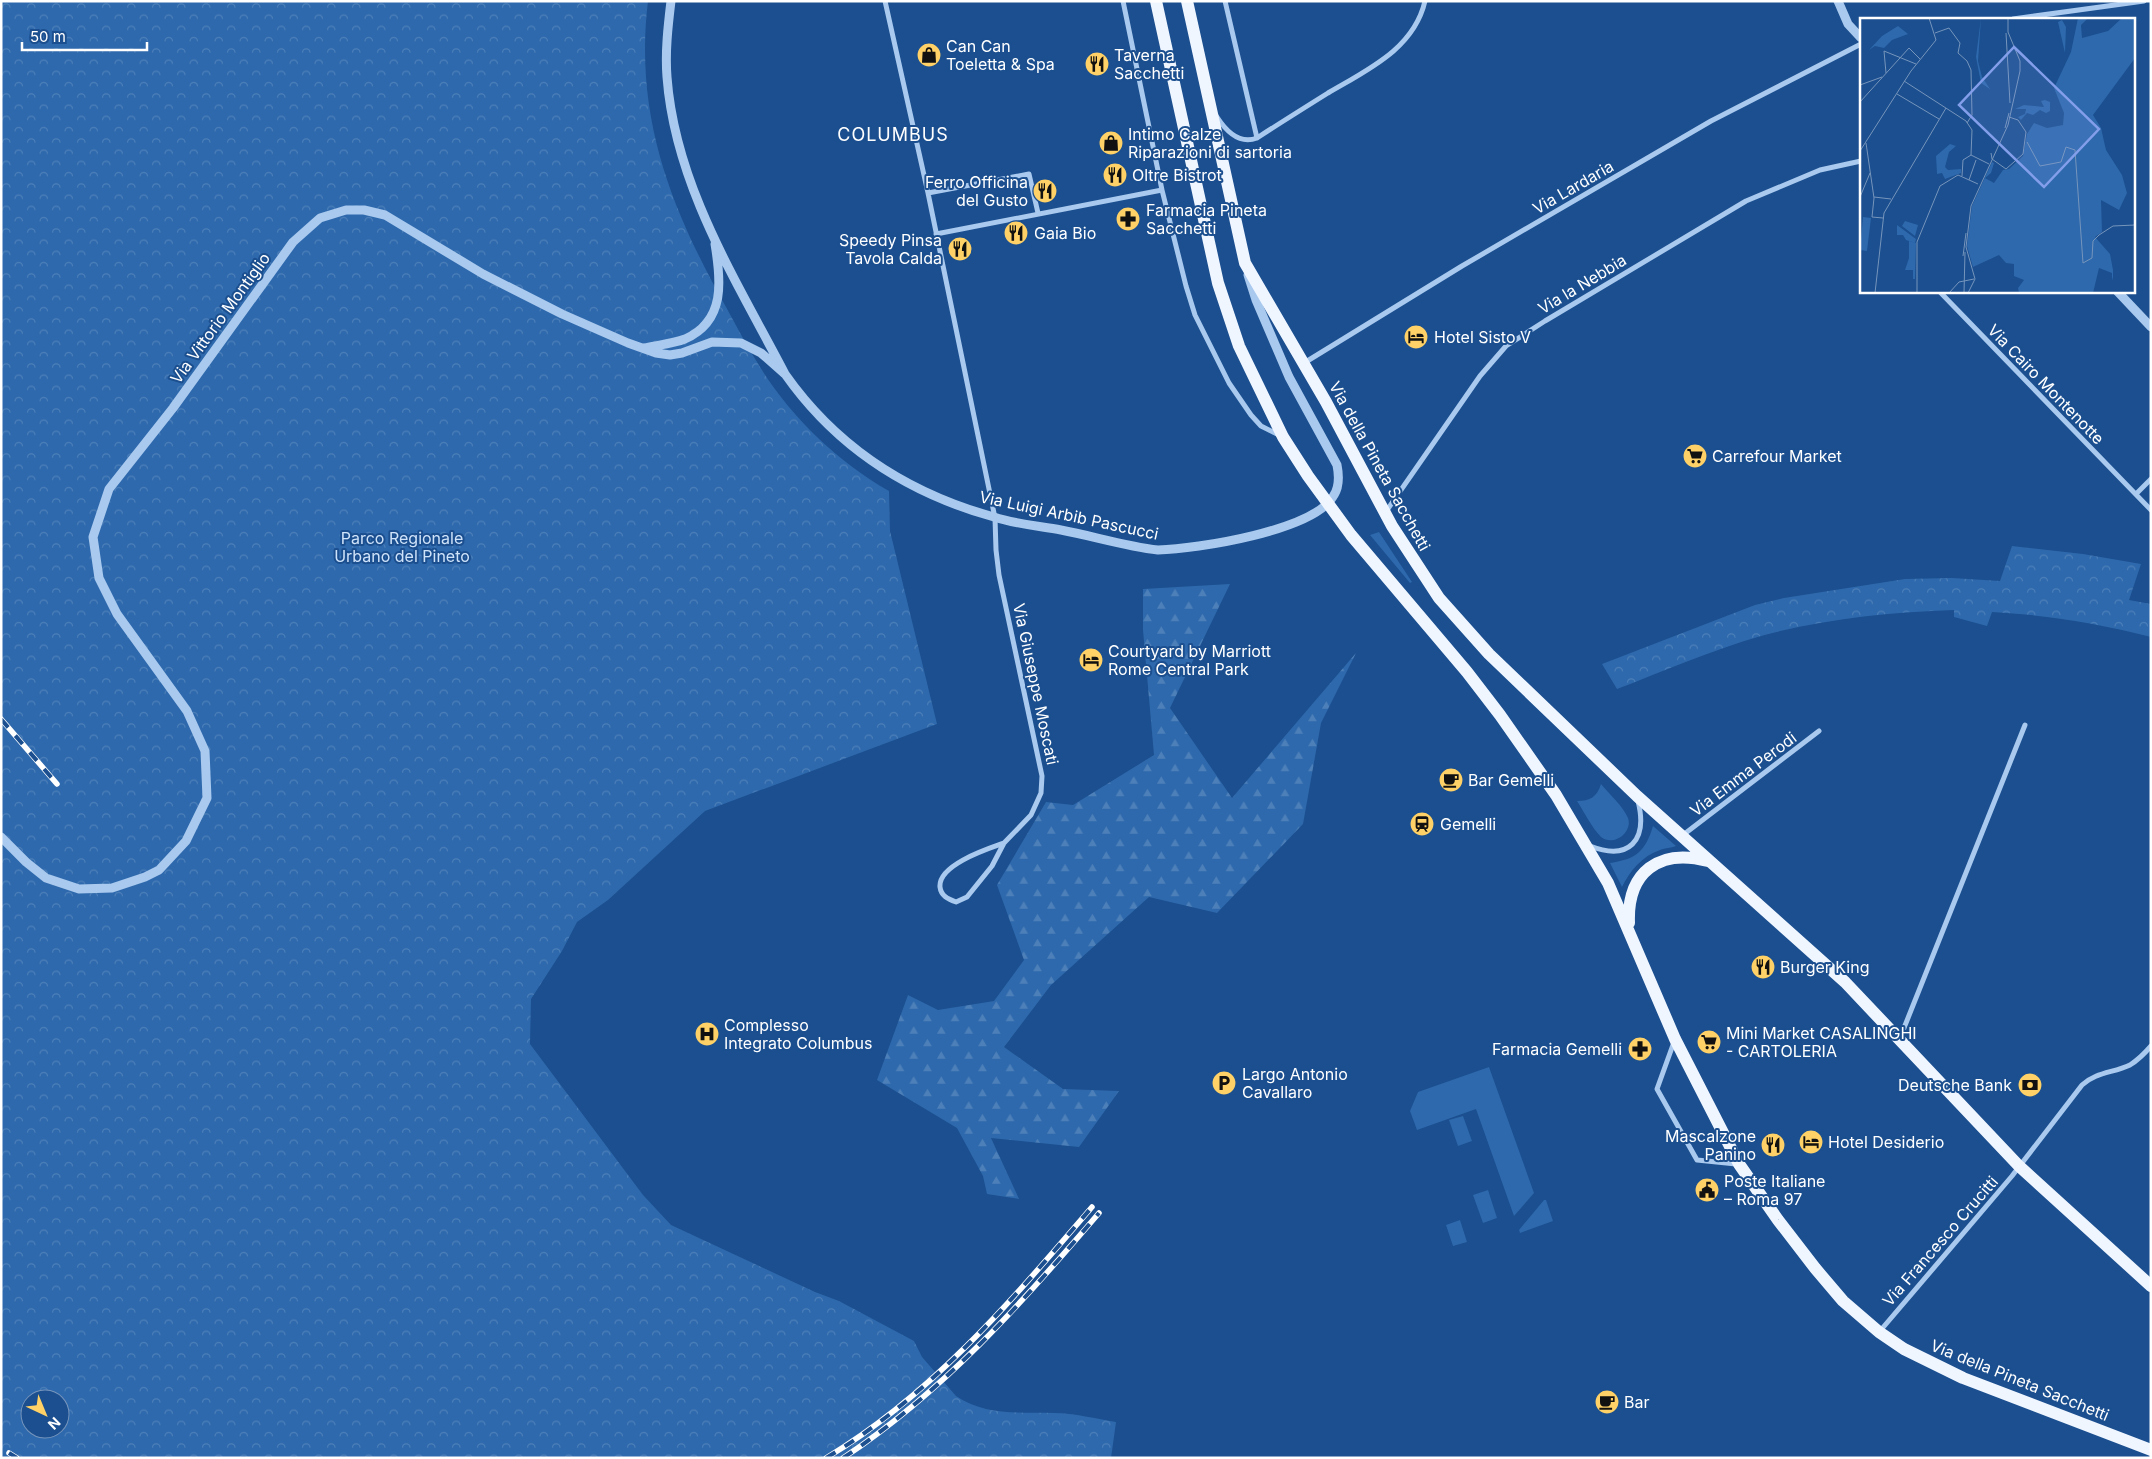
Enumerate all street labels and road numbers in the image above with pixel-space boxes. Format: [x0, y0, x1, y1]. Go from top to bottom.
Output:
street label: Via Lardaria [1529, 156, 1617, 218]
street label: Via Vittorio Montiglio [166, 249, 274, 387]
street label: Via la Nebbia [1534, 250, 1630, 318]
street label: Via Cairo Montenotte [1984, 320, 2108, 448]
street label: Via della Pineta Sacchetti [1325, 378, 1435, 554]
street label: Via Luigi Arbib Pascucci [978, 486, 1160, 544]
street label: Via Giuseppe Moscati [1009, 601, 1063, 767]
street label: Via Emma Perodi [1686, 727, 1800, 821]
street label: Via Francesco Crucitti [1878, 1172, 2002, 1310]
street label: Via della Pineta Sacchetti [1928, 1335, 2112, 1425]

